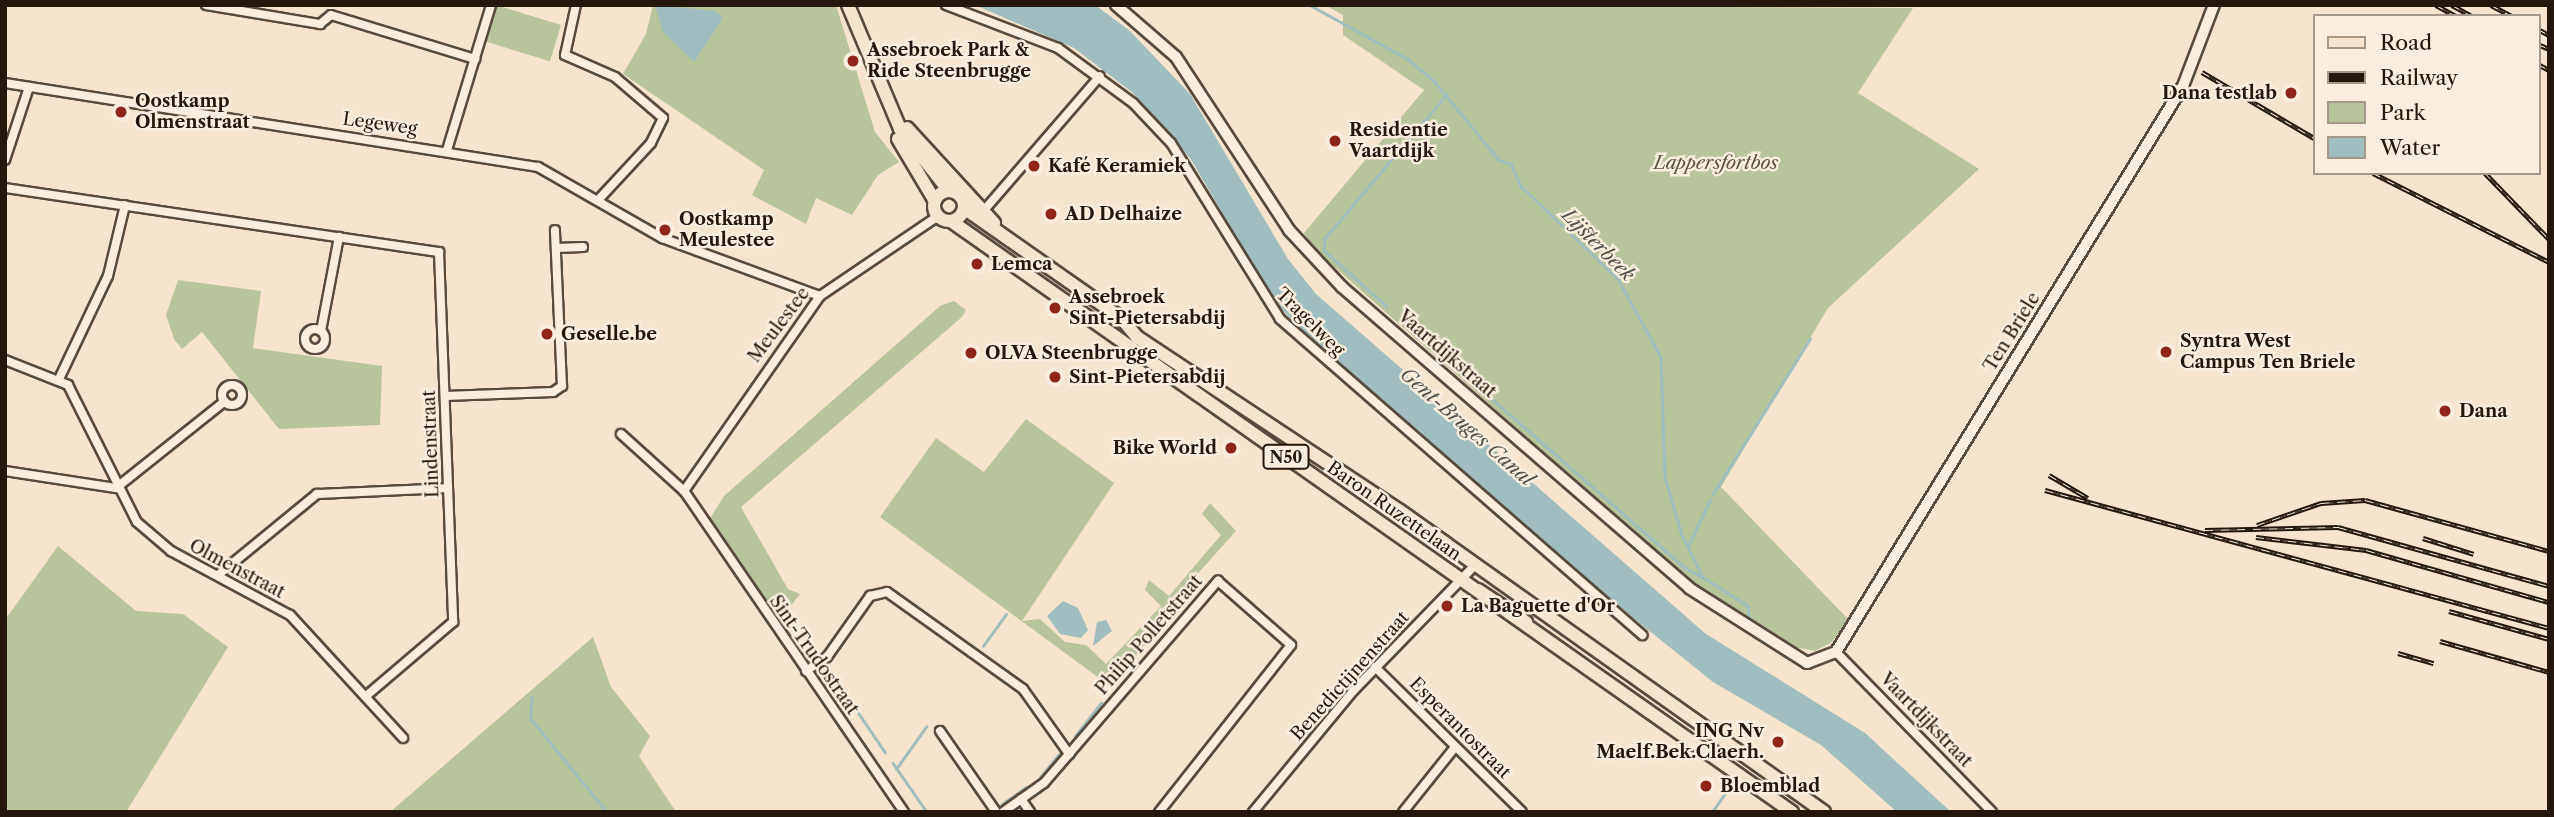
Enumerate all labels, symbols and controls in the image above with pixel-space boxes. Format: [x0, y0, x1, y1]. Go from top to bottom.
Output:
legend [2312, 14, 2540, 175]
text: Road [2380, 30, 2432, 55]
place label: Assebroek Park & Ride Steenbrugge [867, 40, 1031, 82]
marker: Assebroek Park & Ride Steenbrugge [845, 53, 861, 69]
text: Railway [2380, 65, 2458, 90]
place label: Dana testlab [2162, 82, 2277, 104]
marker: Dana testlab [2283, 85, 2299, 101]
place label: Oostkamp Olmenstraat [135, 91, 250, 134]
text: Park [2380, 100, 2426, 125]
marker: Oostkamp Olmenstraat [113, 104, 129, 120]
street label: Legeweg [341, 108, 419, 140]
place label: Residentie Vaartdijk [1349, 120, 1448, 162]
marker: Residentie Vaartdijk [1327, 133, 1343, 149]
text: Water [2380, 135, 2440, 160]
park label: Lappersfortbos [1654, 152, 1778, 174]
place label: Kafé Keramiek [1048, 155, 1186, 177]
marker: Kafé Keramiek [1026, 158, 1042, 174]
place label: AD Delhaize [1065, 203, 1182, 225]
water label: Lijsterbeek [1557, 204, 1639, 286]
marker: AD Delhaize [1043, 206, 1059, 222]
place label: Oostkamp Meulestee [679, 209, 774, 252]
marker: Oostkamp Meulestee [657, 222, 673, 238]
place label: Lemca [991, 253, 1052, 275]
marker: Lemca [969, 256, 985, 272]
street label: Meulestee [744, 283, 814, 367]
street label: Tragelweg [1271, 283, 1349, 361]
place label: Assebroek Sint-Pietersabdij [1069, 287, 1225, 330]
street label: Ten Briele [1979, 289, 2045, 375]
marker: Assebroek Sint-Pietersabdij [1047, 300, 1063, 316]
street label: Vaartdijkstraat [1393, 305, 1501, 403]
place label: Geselle.be [561, 323, 657, 345]
marker: Geselle.be [539, 326, 555, 342]
place label: Syntra West Campus Ten Briele [2180, 331, 2356, 374]
place label: OLVA Steenbrugge [985, 342, 1159, 364]
marker: Syntra West Campus Ten Briele [2158, 344, 2174, 360]
marker: OLVA Steenbrugge [963, 345, 979, 361]
water label: Gent-Bruges Canal [1396, 363, 1538, 491]
place label: Sint-Pietersabdij [1069, 366, 1225, 388]
marker: Sint-Pietersabdij [1047, 369, 1063, 385]
street label: Lindenstraat [418, 390, 444, 498]
place label: Dana [2459, 400, 2508, 422]
marker: Dana [2437, 403, 2453, 419]
place label: Bike World [1112, 437, 1217, 459]
marker: Bike World [1223, 440, 1239, 456]
road number: N50 [1262, 445, 1310, 470]
street label: Baron Ruzettelaan [1323, 457, 1465, 565]
street label: Olmenstraat [185, 535, 289, 603]
street label: Philip Polletstraat [1091, 571, 1207, 699]
street label: Sint-Trudostraat [765, 591, 863, 719]
place label: La Baguette d'Or [1461, 595, 1615, 617]
marker: La Baguette d'Or [1439, 598, 1455, 614]
street label: Benedictijnenstraat [1286, 607, 1414, 745]
street label: Vaartdijkstraat [1875, 668, 1977, 772]
street label: Esperantostraat [1405, 673, 1515, 783]
place label: ING Nv Maelf.Bek.Claerh. [1596, 721, 1764, 764]
marker: ING Nv Maelf.Bek.Claerh. [1770, 734, 1786, 750]
place label: Bloemblad [1720, 775, 1820, 797]
marker: Bloemblad [1698, 778, 1714, 794]

